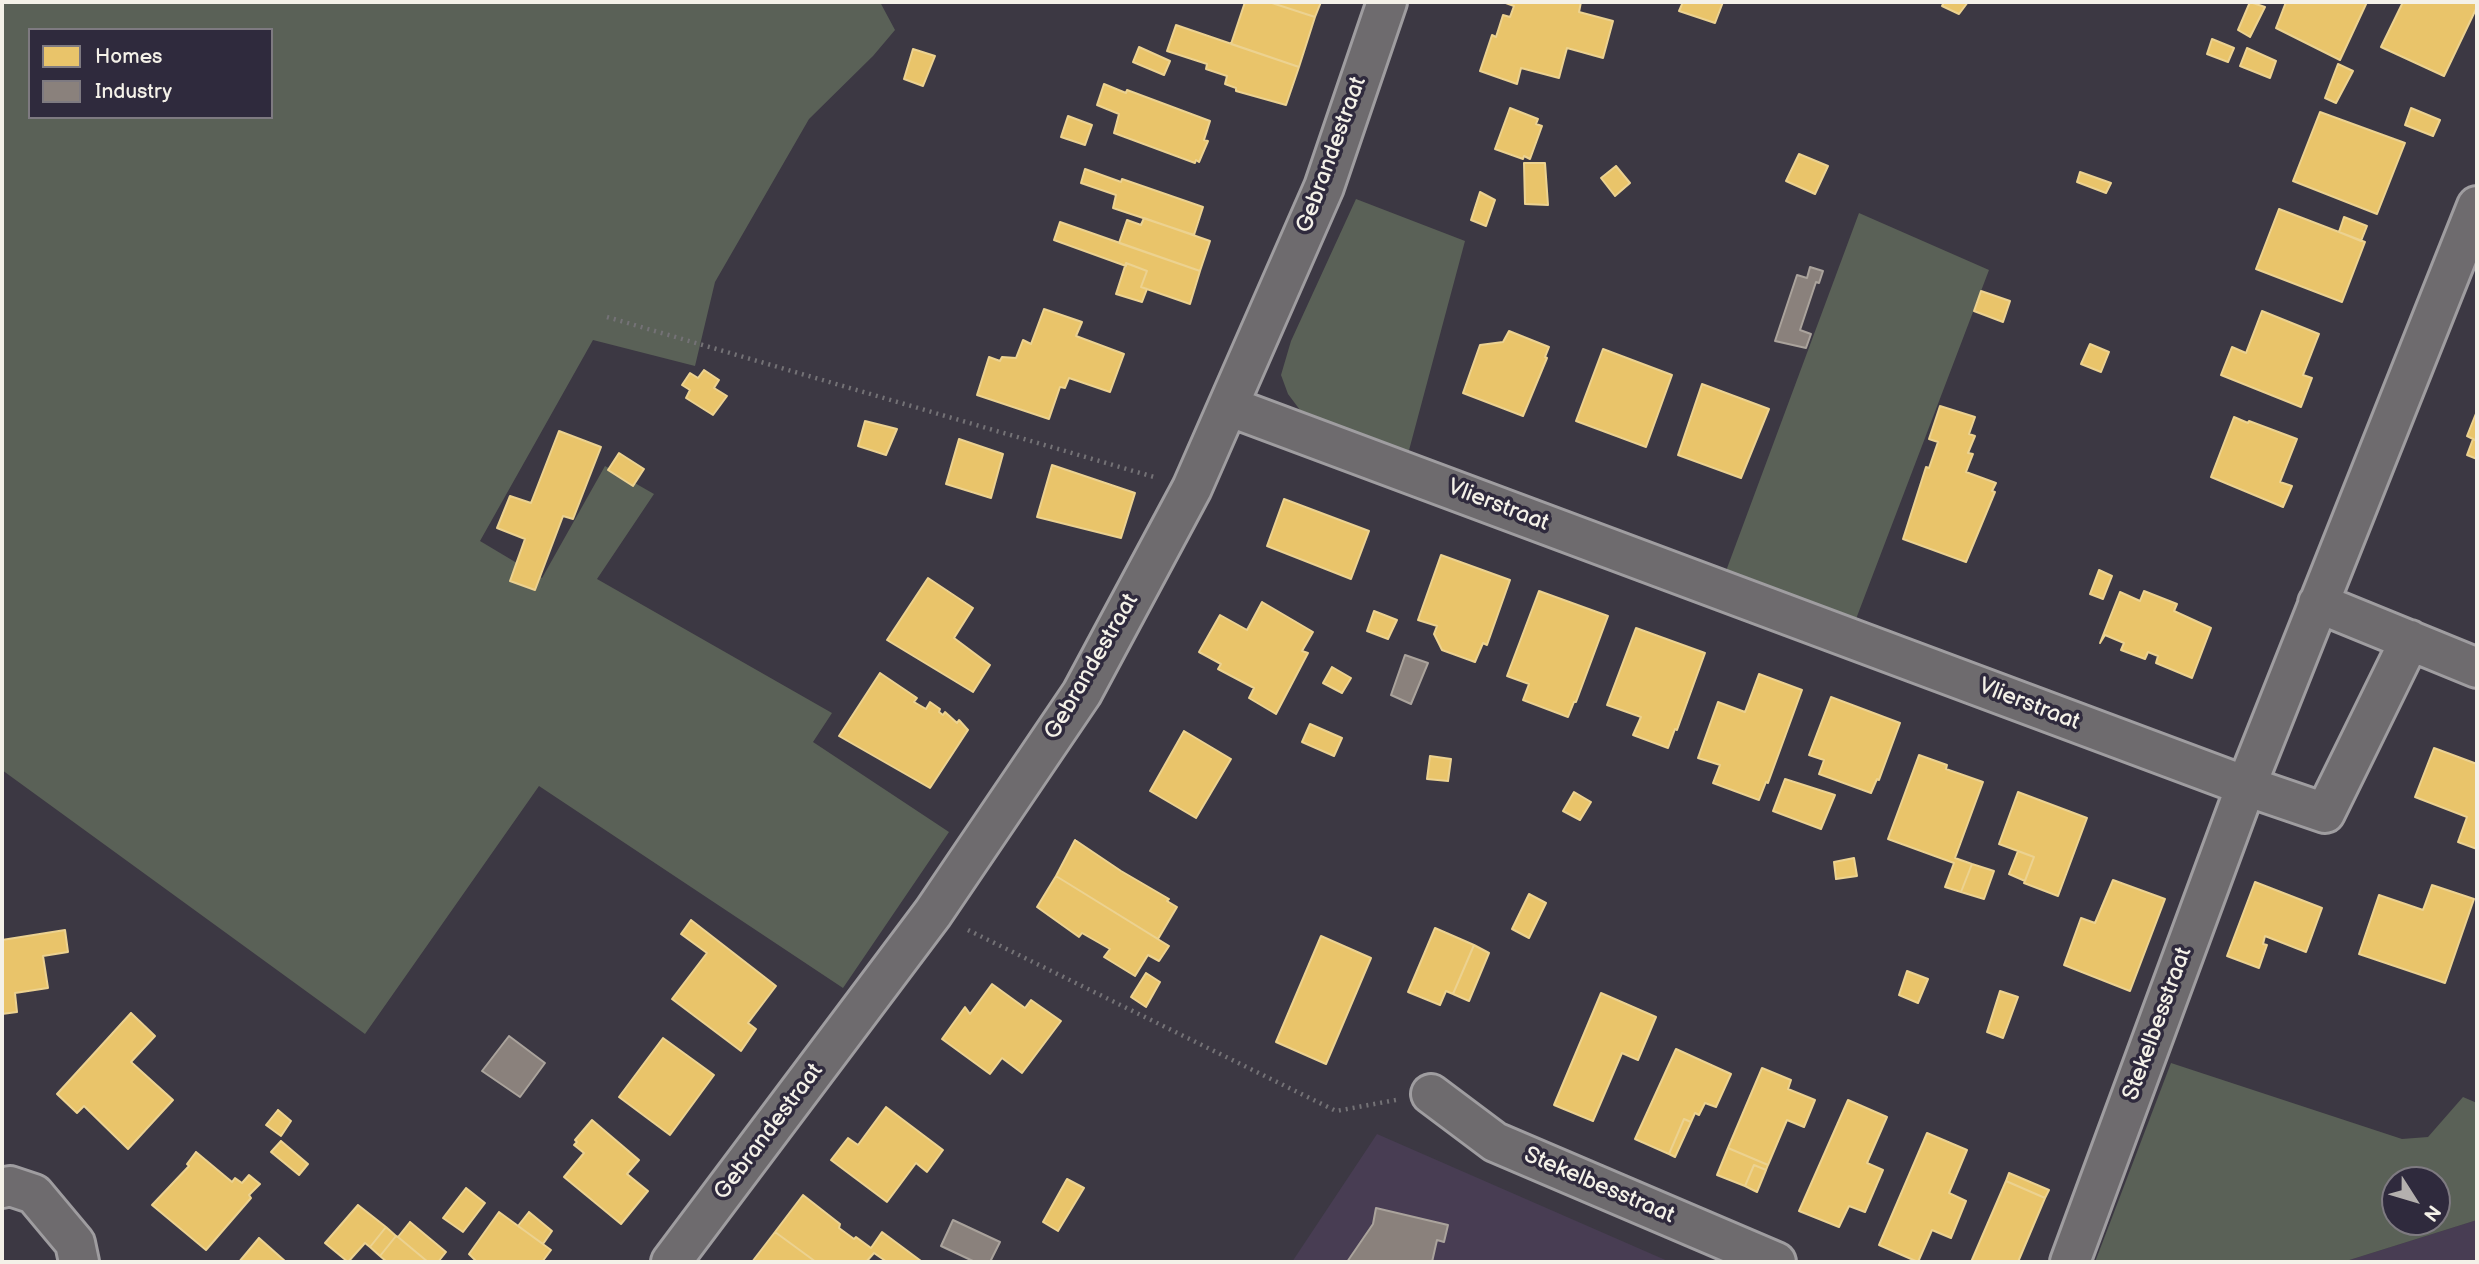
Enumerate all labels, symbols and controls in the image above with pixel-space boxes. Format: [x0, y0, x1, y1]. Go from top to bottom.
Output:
legend [28, 28, 273, 119]
text: Homes [95, 44, 163, 69]
street label: Gebrandestraat [1291, 73, 1373, 237]
text: Industry [95, 79, 172, 104]
street label: Vlierstraat [1444, 474, 1552, 538]
street label: Gebrandestraat [1039, 589, 1145, 745]
street label: Vlierstraat [1975, 673, 2083, 737]
street label: Stekelbesstraat [2118, 944, 2198, 1104]
street label: Gebrandestraat [709, 1058, 829, 1206]
street label: Stekelbesstraat [1520, 1142, 1678, 1230]
north arrow [2381, 1166, 2451, 1236]
text: N [2418, 1200, 2445, 1225]

